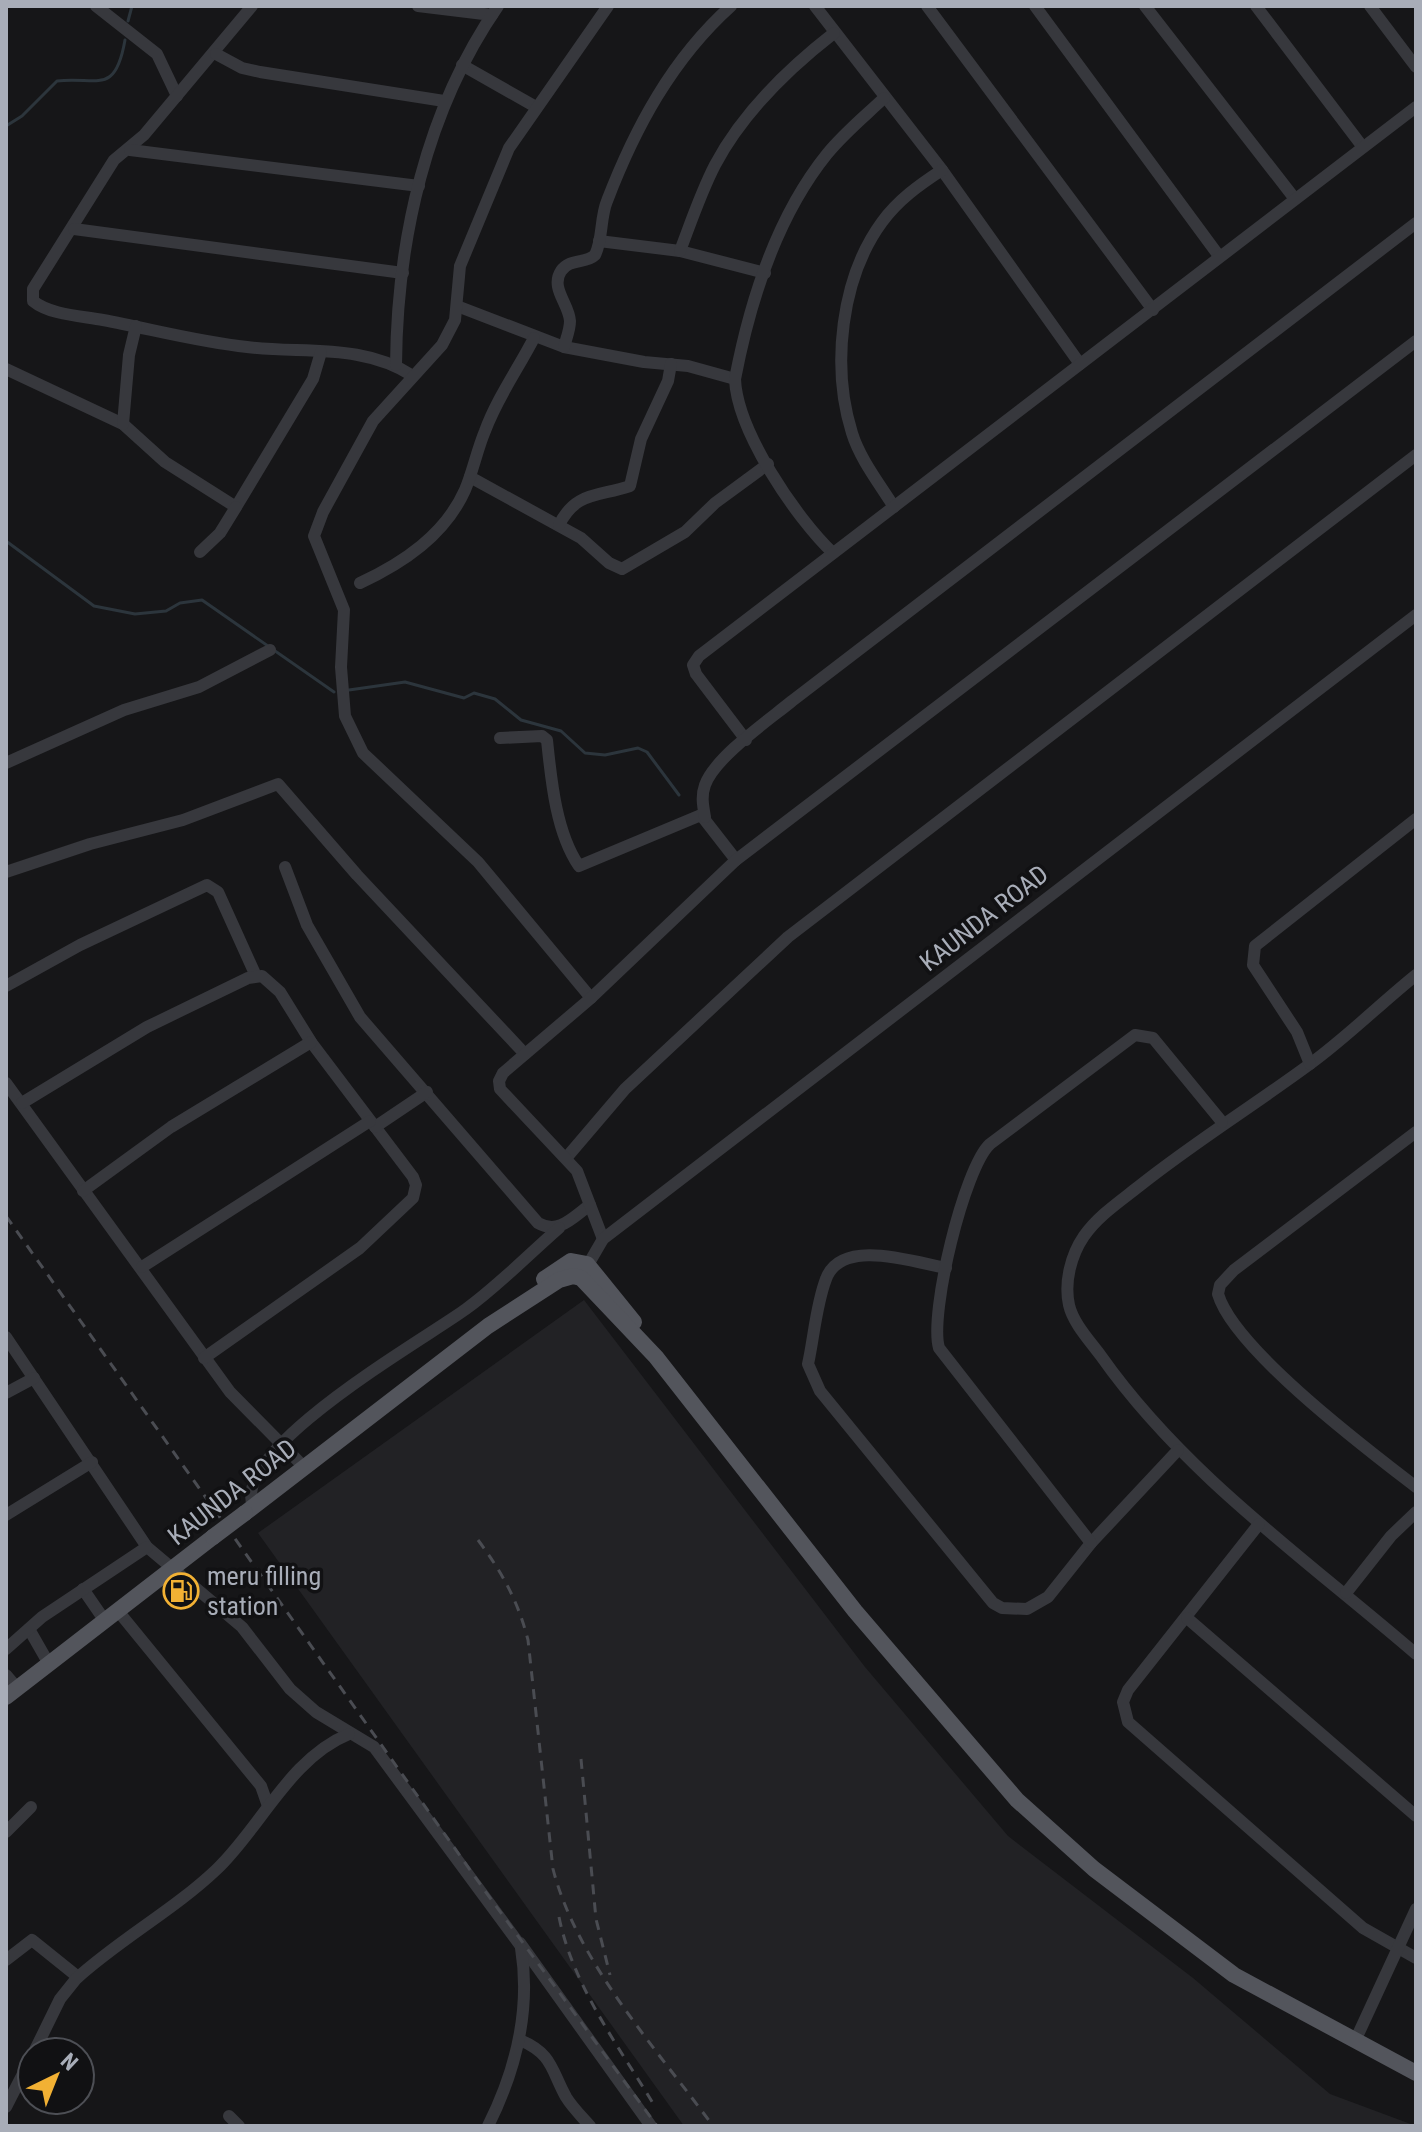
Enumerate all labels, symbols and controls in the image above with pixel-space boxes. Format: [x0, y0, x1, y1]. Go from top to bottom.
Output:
street label: KAUNDA ROAD [914, 859, 1054, 977]
street label: KAUNDA ROAD [162, 1433, 302, 1551]
place label: meru filling station [207, 1561, 321, 1621]
fuel station icon: meru filling station [162, 1572, 200, 1610]
north arrow [16, 2036, 96, 2116]
text: N [56, 2048, 83, 2075]

